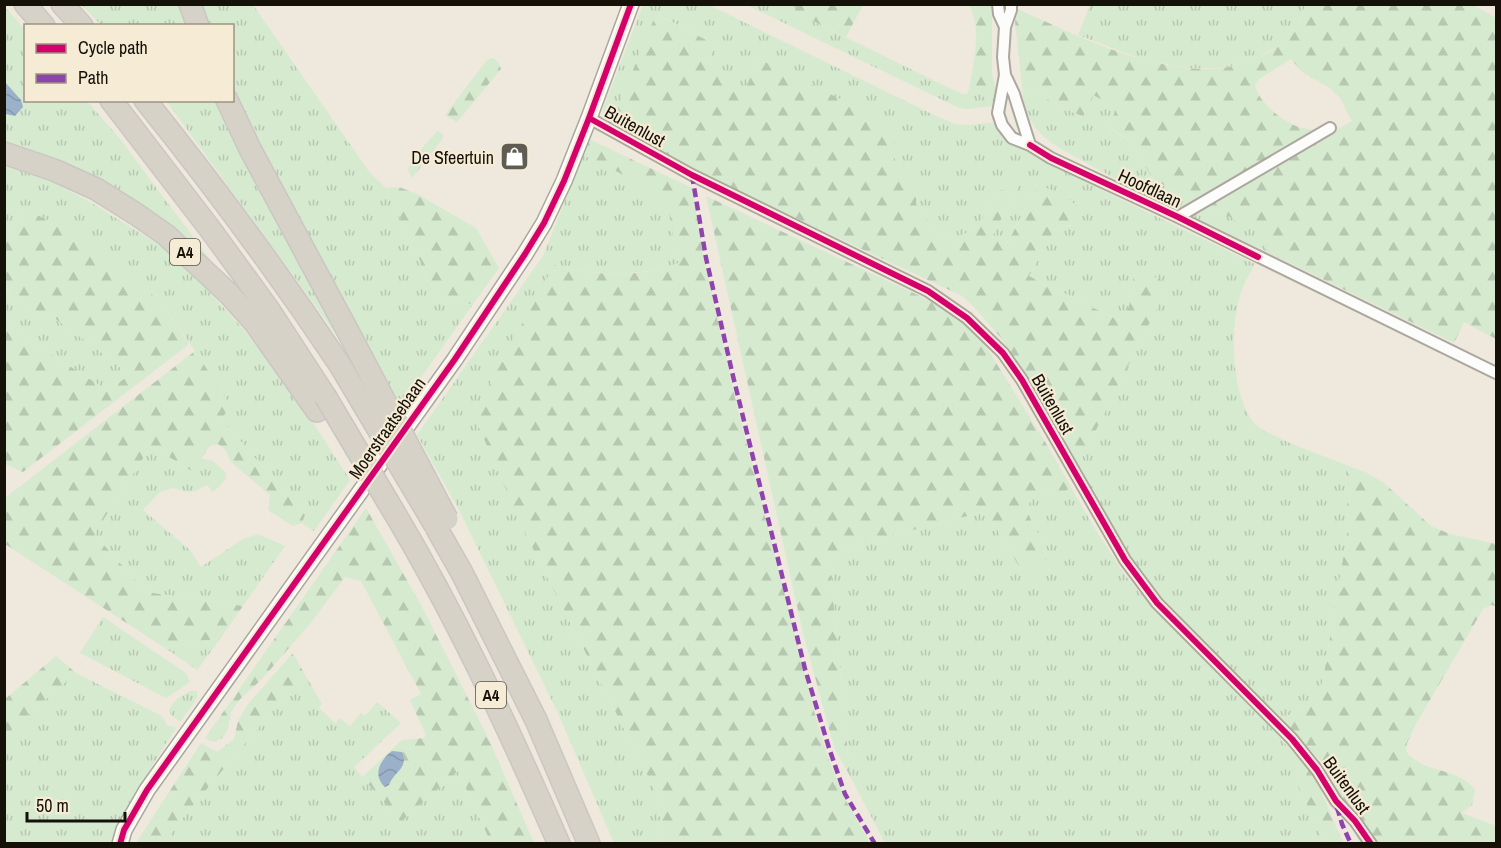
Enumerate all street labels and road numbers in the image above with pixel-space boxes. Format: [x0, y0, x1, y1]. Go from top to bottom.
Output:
street label: Buitenlust [600, 99, 670, 153]
street label: Hoofdlaan [1114, 162, 1186, 214]
road number: A4 [170, 239, 200, 265]
street label: Buitenlust [1026, 369, 1080, 439]
street label: Moerstraatsebaan [343, 372, 431, 484]
road number: A4 [476, 682, 506, 708]
street label: Buitenlust [1318, 751, 1376, 819]

